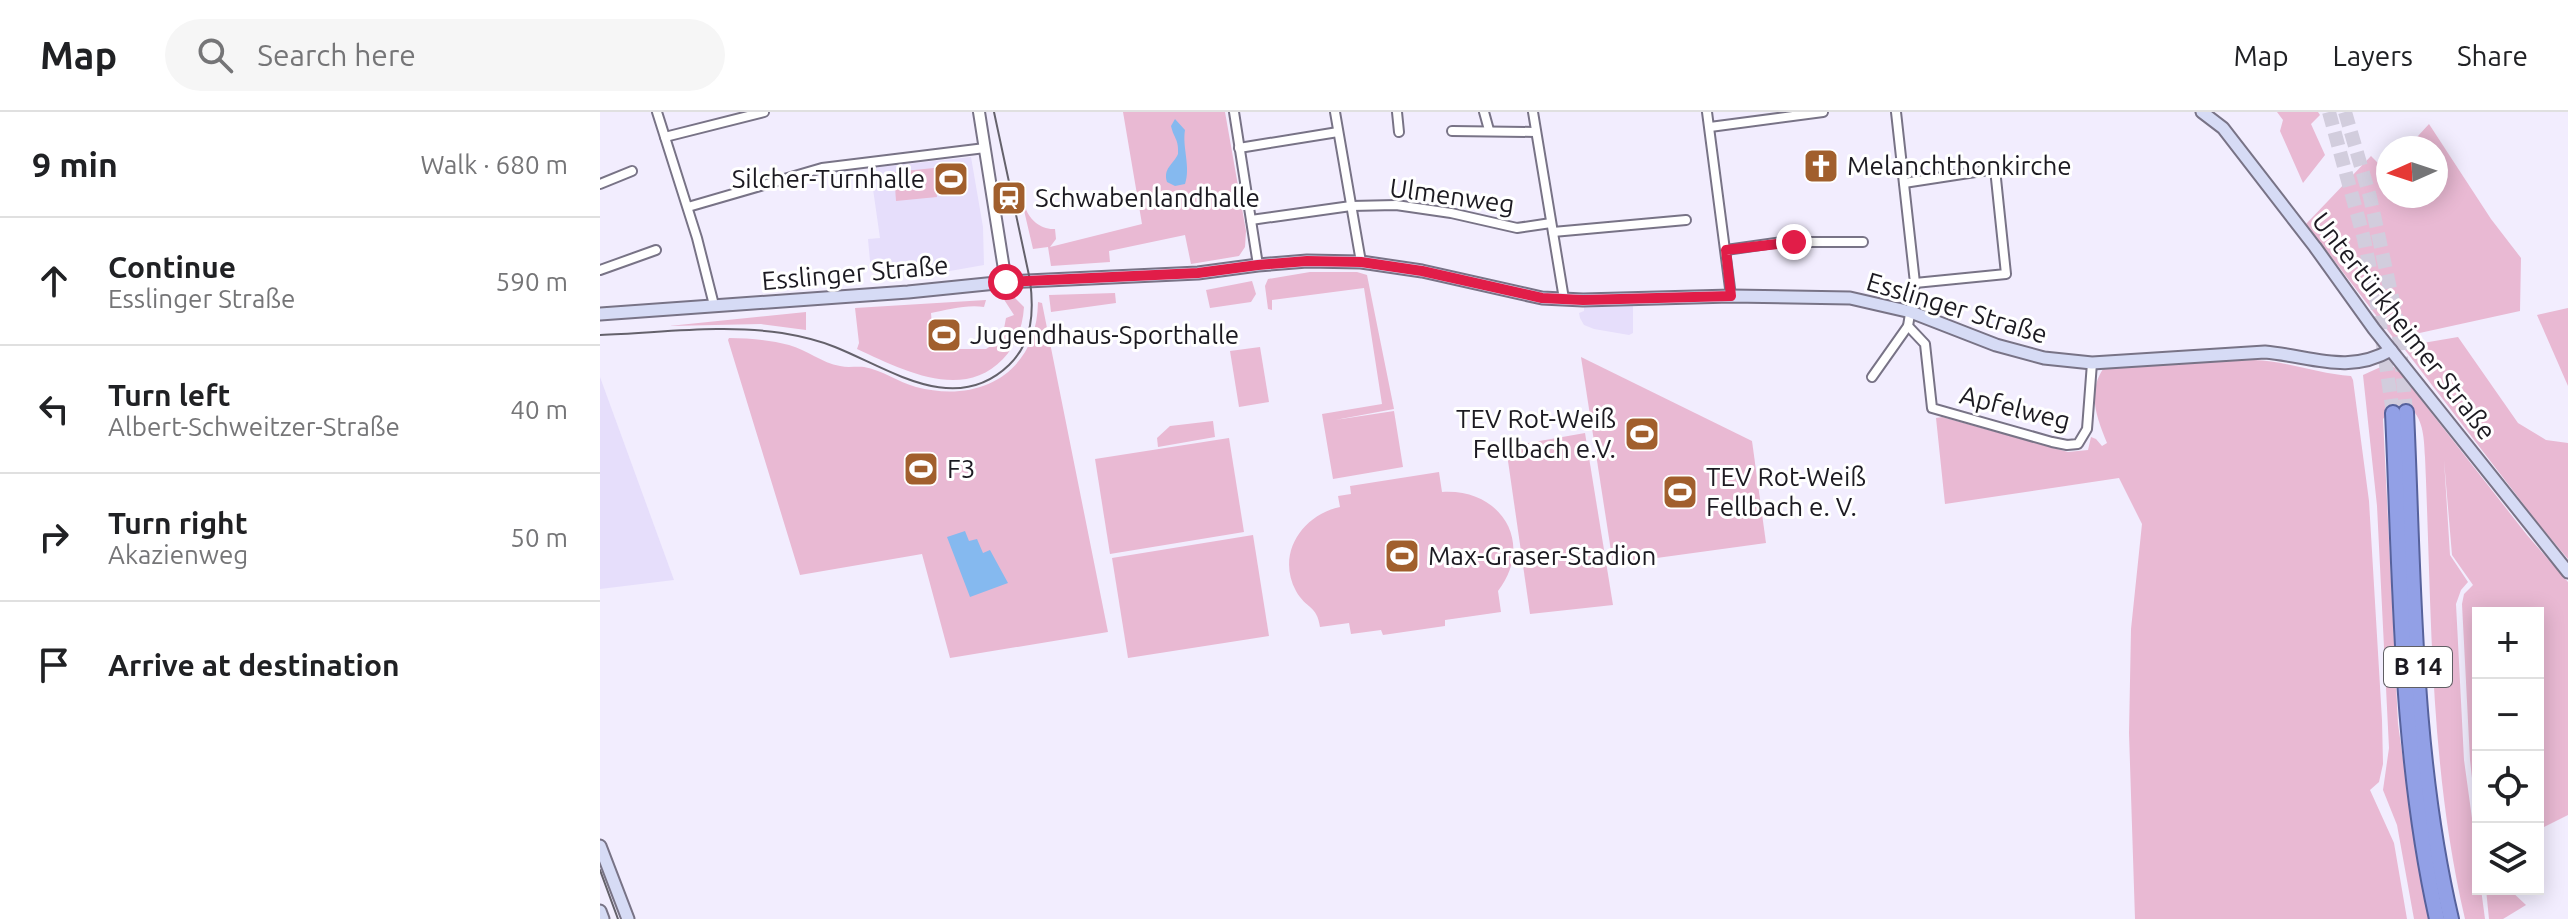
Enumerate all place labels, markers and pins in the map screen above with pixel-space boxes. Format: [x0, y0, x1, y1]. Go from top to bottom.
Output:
church icon: Melanchthonkirche [1802, 147, 1840, 185]
place label: Melanchthonkirche [1847, 151, 2072, 180]
sports icon: Silcher-Turnhalle [932, 160, 970, 198]
place label: Silcher-Turnhalle [732, 164, 925, 193]
station icon: Schwabenlandhalle [990, 179, 1028, 217]
place label: Schwabenlandhalle [1035, 183, 1260, 212]
sports icon: Jugendhaus-Sporthalle [925, 316, 963, 354]
place label: Jugendhaus-Sporthalle [970, 320, 1239, 349]
place label: TEV Rot-Weiß Fellbach e.V. [1456, 404, 1616, 463]
sports icon: TEV Rot-Weiß Fellbach e.V. [1623, 415, 1661, 453]
sports icon: F3 [902, 450, 940, 488]
place label: F3 [947, 454, 975, 483]
place label: TEV Rot-Weiß Fellbach e. V. [1706, 462, 1866, 521]
sports icon: TEV Rot-Weiß Fellbach e. V. [1661, 473, 1699, 511]
sports icon: Max-Graser-Stadion [1383, 537, 1421, 575]
place label: Max-Graser-Stadion [1428, 541, 1656, 570]

